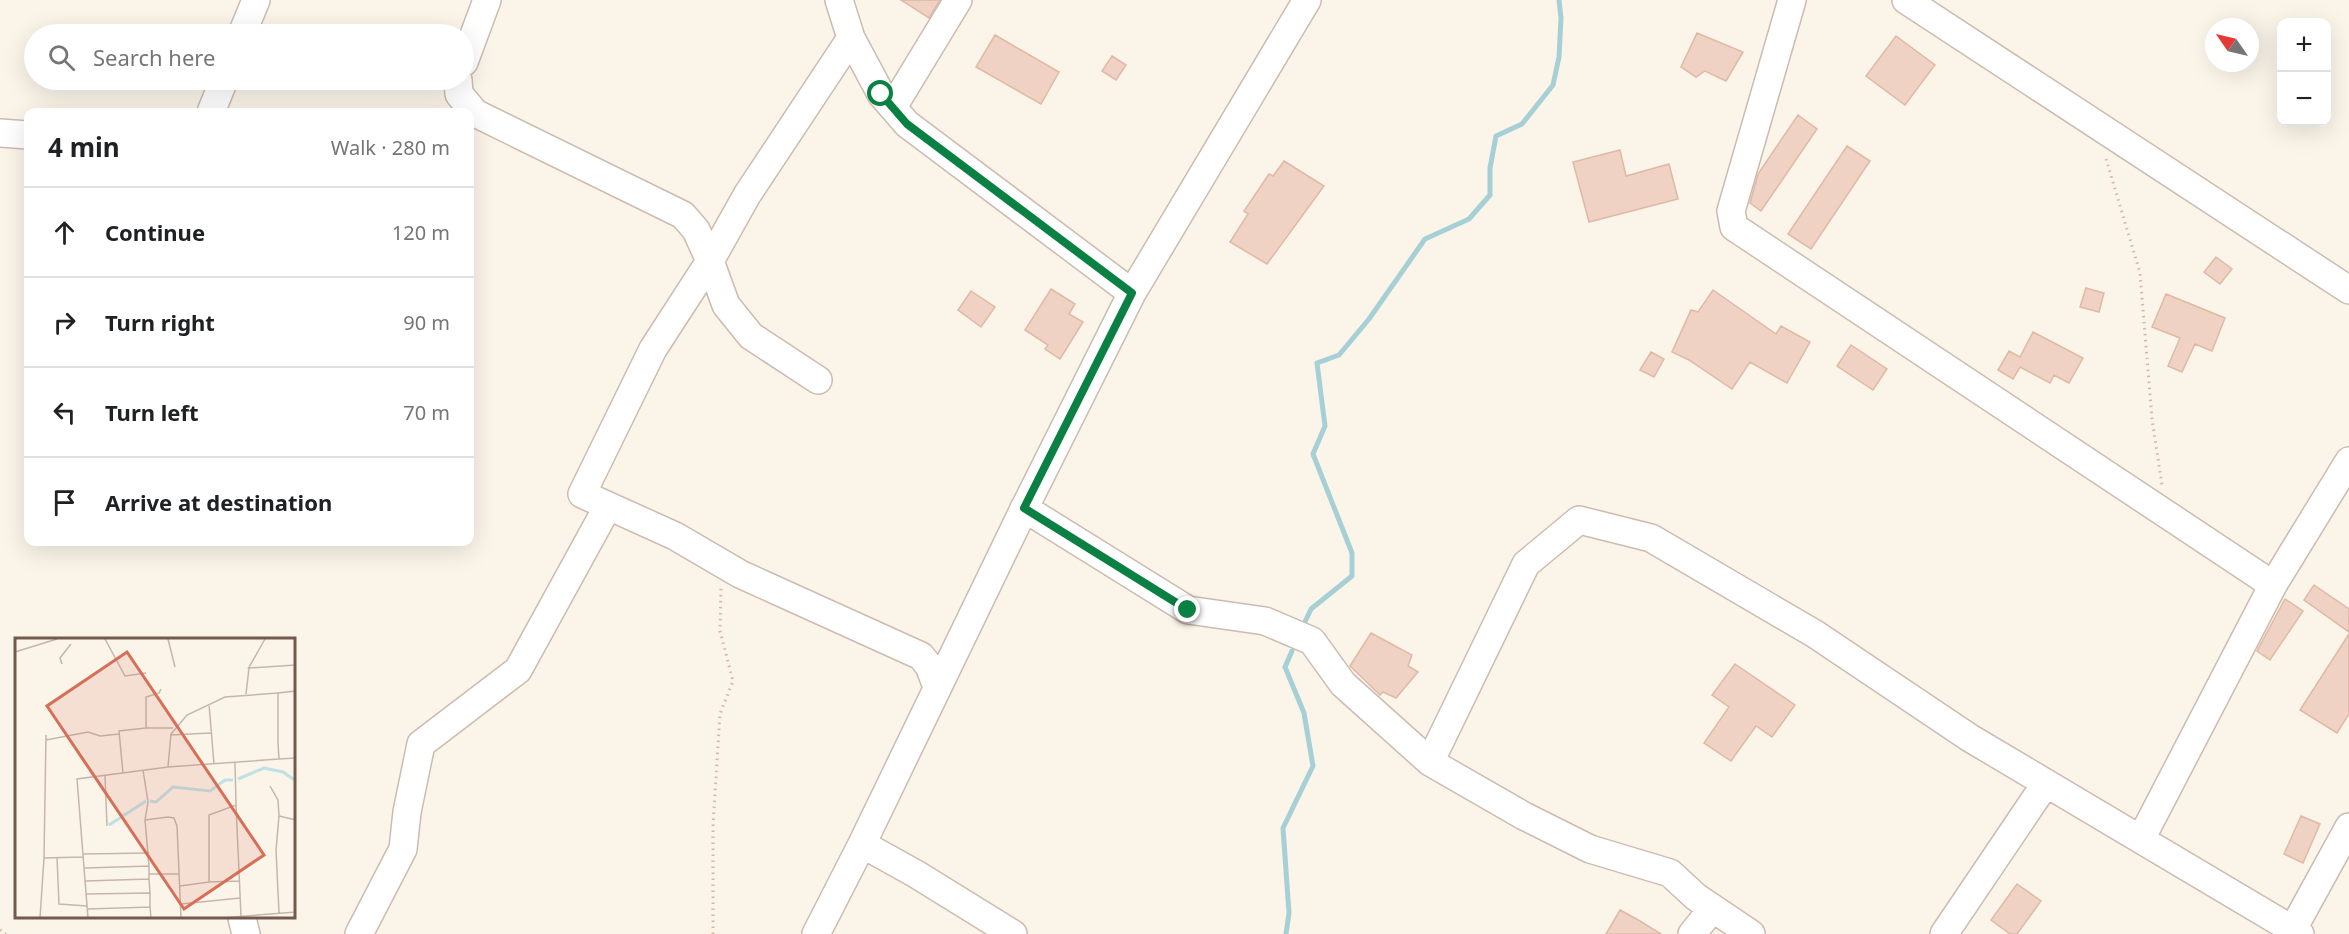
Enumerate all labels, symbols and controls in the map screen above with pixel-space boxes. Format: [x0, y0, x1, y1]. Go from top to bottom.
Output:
north arrow [2205, 18, 2259, 72]
map controls [2277, 18, 2331, 126]
button: + [2277, 18, 2331, 72]
search box [24, 24, 474, 90]
icon: search [45, 41, 78, 74]
text: Search here [93, 42, 215, 72]
button: − [2277, 72, 2331, 126]
route start [867, 80, 893, 106]
text: 4 min [48, 129, 120, 165]
text: Walk · 280 m [331, 134, 450, 161]
icon: ahead [48, 216, 81, 249]
text: Continue [105, 217, 205, 247]
text: 120 m [392, 219, 450, 246]
icon: right [48, 306, 81, 339]
text: Turn right [105, 307, 215, 337]
text: 90 m [403, 309, 450, 336]
icon: left [48, 396, 81, 429]
text: Turn left [105, 397, 199, 427]
text: 70 m [403, 399, 450, 426]
icon: arrive [48, 486, 81, 519]
text: Arrive at destination [105, 487, 332, 517]
route end [1174, 596, 1200, 622]
inset map [15, 638, 296, 919]

